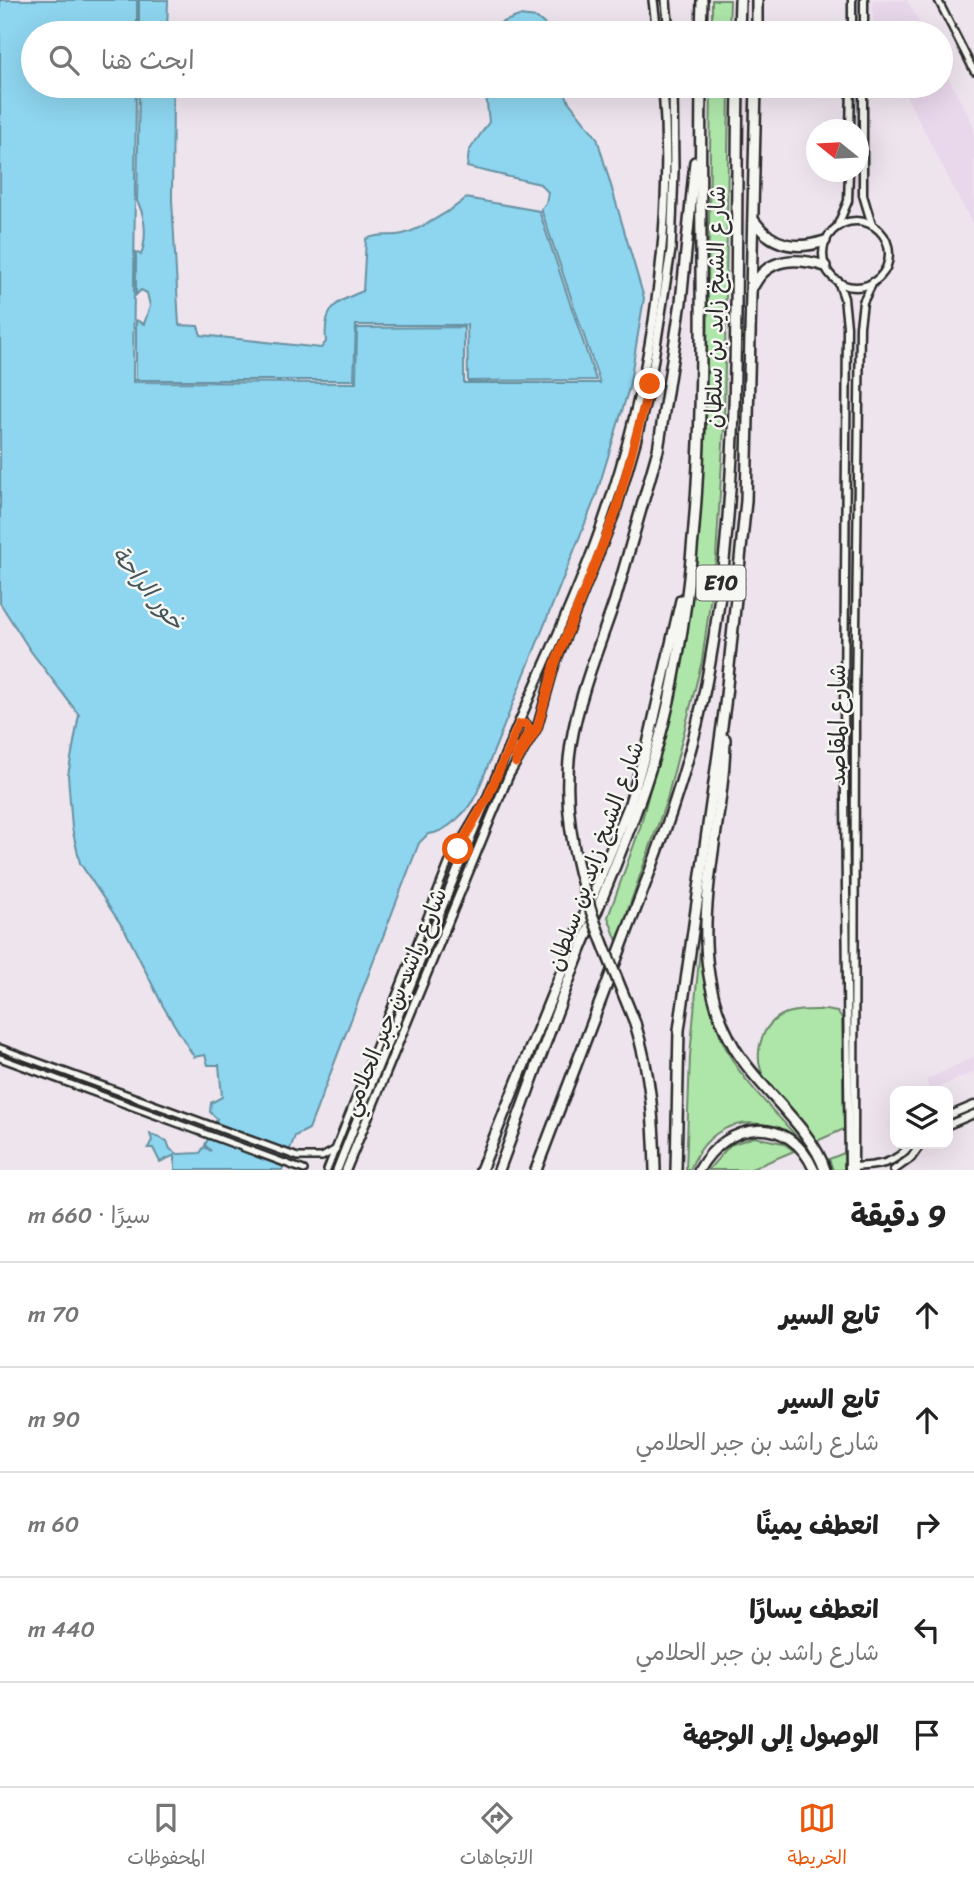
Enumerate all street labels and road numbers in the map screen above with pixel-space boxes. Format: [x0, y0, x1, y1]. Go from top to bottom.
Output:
street label: شارع الشيخ زايد بن سلطان [693, 185, 738, 429]
road number: E10 [696, 566, 746, 600]
street label: شارع المقاصد [817, 664, 858, 786]
street label: شارع الشيخ زايد بن سلطان [535, 735, 656, 977]
street label: شارع راشد بن جبر الحلامي [330, 882, 459, 1123]

